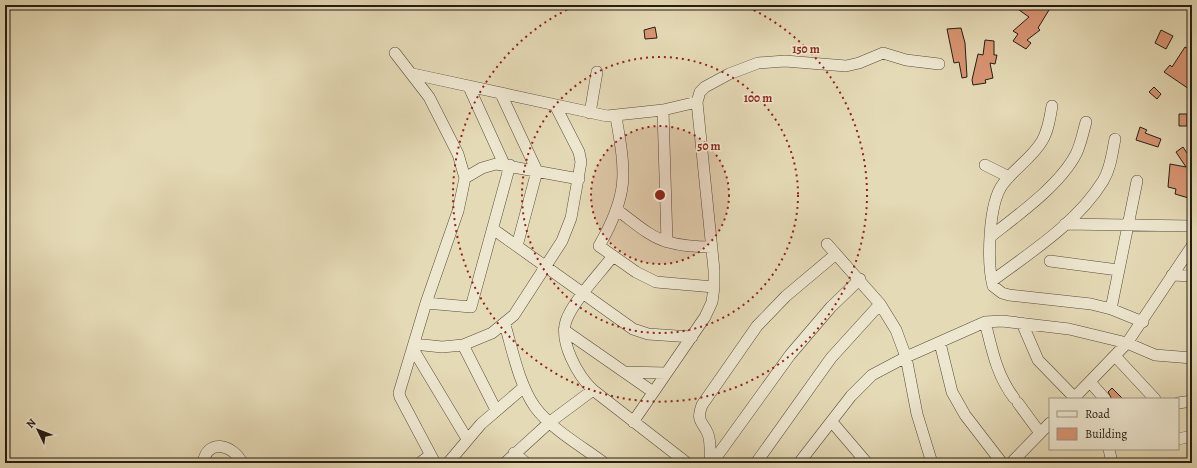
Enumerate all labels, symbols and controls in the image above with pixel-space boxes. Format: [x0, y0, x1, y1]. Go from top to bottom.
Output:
text: 150 m [792, 41, 820, 57]
text: 100 m [744, 90, 772, 106]
text: 50 m [697, 138, 721, 154]
centre of rings [653, 188, 667, 202]
legend [1049, 398, 1179, 450]
text: Road [1085, 406, 1111, 422]
north arrow [18, 410, 58, 450]
text: N [23, 415, 39, 432]
text: Building [1085, 426, 1127, 442]

